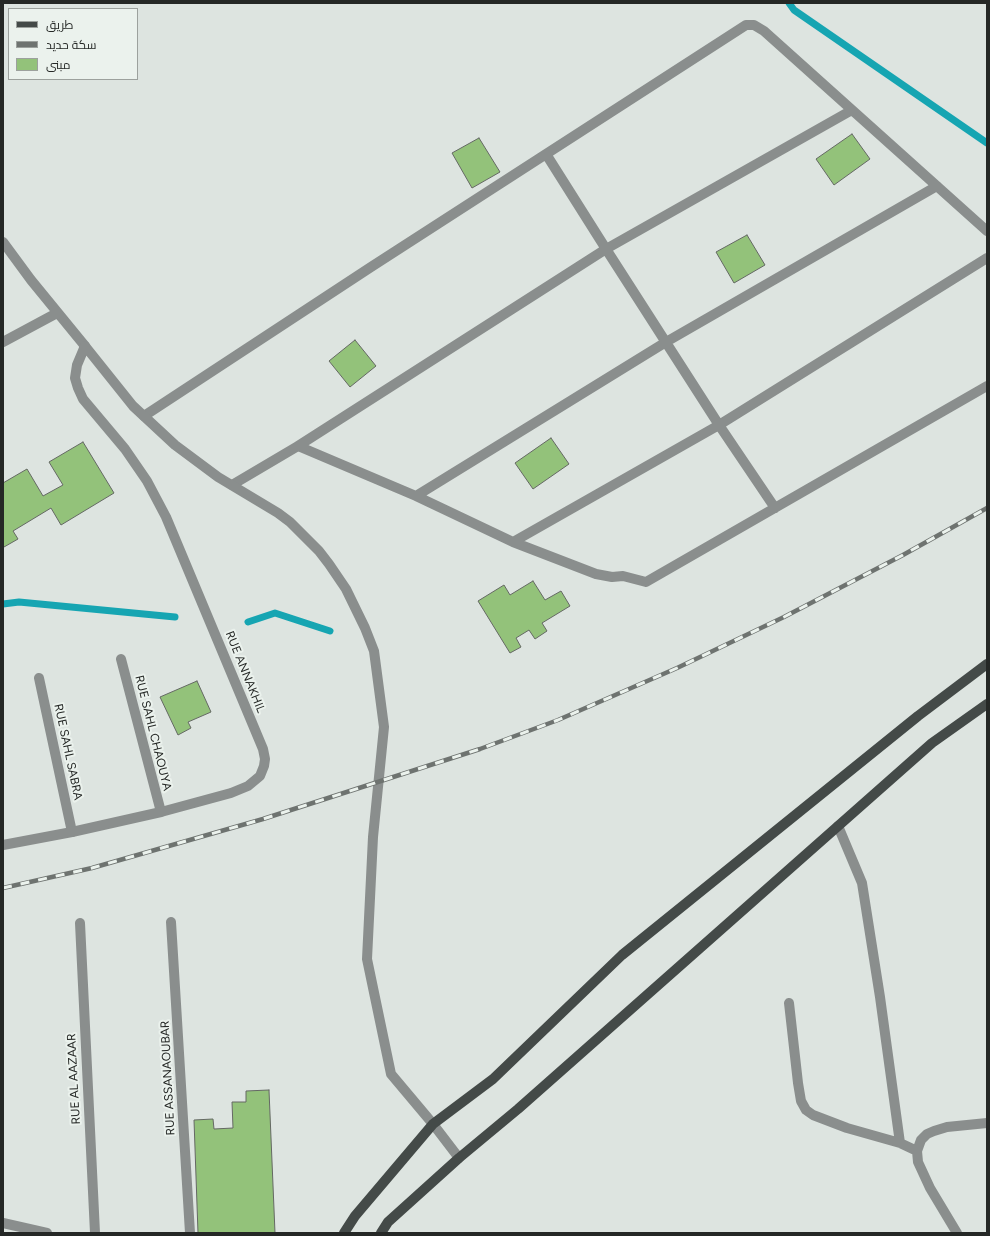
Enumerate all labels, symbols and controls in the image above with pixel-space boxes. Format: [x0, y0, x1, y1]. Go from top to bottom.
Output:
legend [8, 8, 138, 80]
text: طريق [46, 18, 73, 32]
text: سكة حديد [46, 38, 96, 52]
text: مبنى [46, 58, 71, 72]
street label: RUE ANNAKHIL [222, 629, 268, 715]
street label: RUE SAHL CHAOUYA [132, 674, 174, 792]
street label: RUE SAHL SABRA [51, 702, 85, 802]
street label: RUE ASSANAOUBAR [158, 1020, 178, 1136]
street label: RUE AL AAZAAR [64, 1033, 84, 1125]

